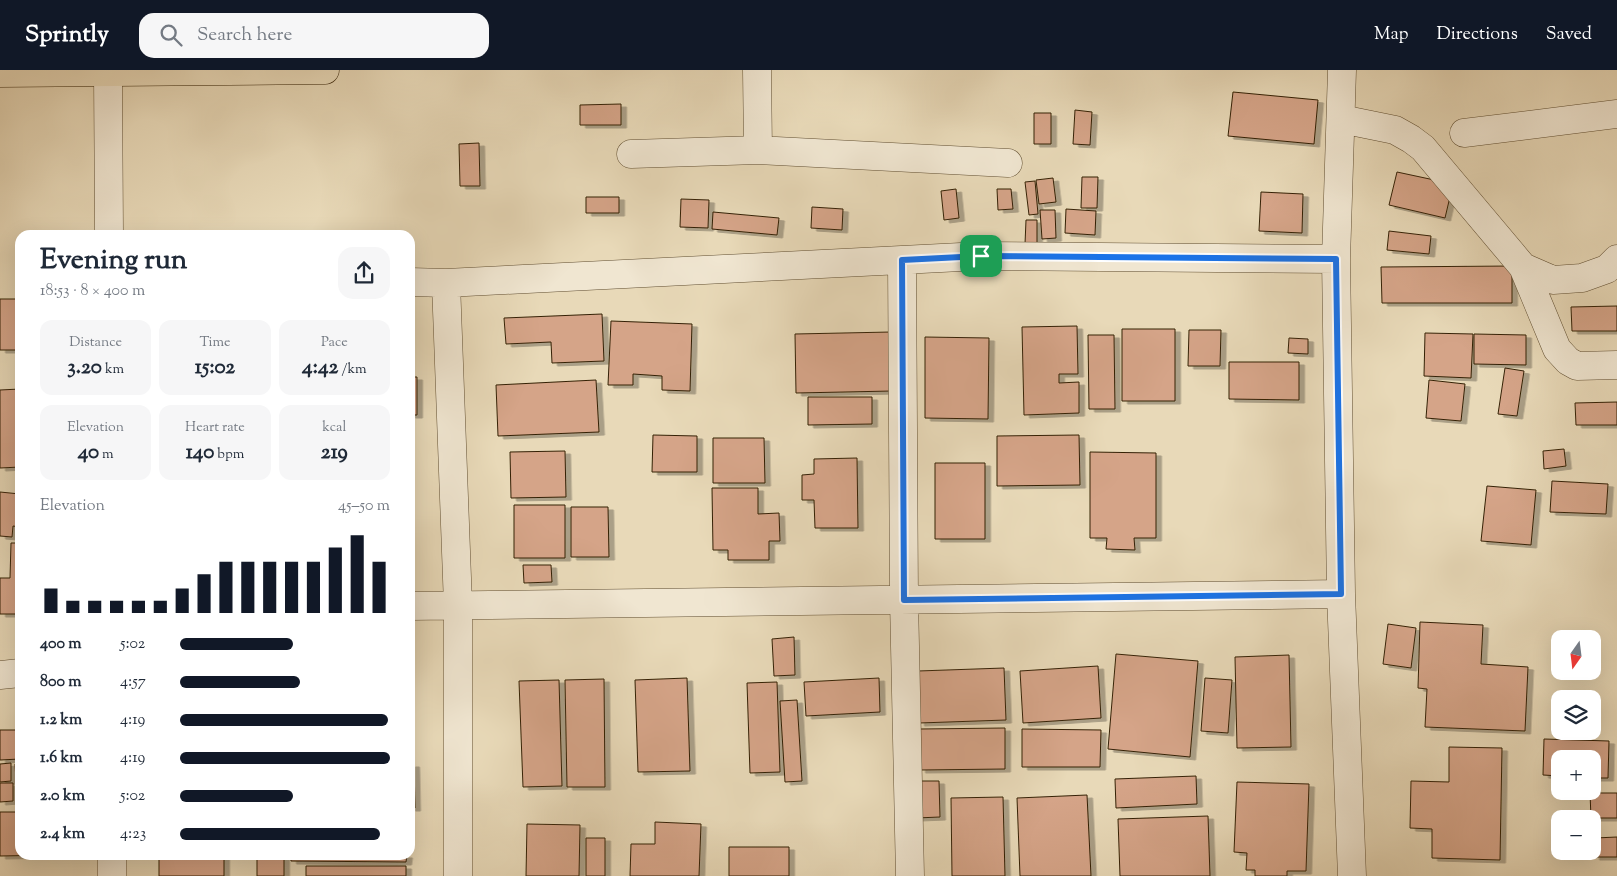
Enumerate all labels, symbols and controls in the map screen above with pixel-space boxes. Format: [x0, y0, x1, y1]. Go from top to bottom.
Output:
search box [139, 13, 489, 58]
text: Sprintly [25, 18, 109, 52]
icon: search [157, 21, 185, 49]
text: Search here [197, 22, 292, 49]
text: Map [1374, 22, 1409, 48]
text: Directions [1437, 22, 1518, 48]
text: Saved [1546, 22, 1592, 48]
pin [960, 235, 1002, 277]
text: Evening run [40, 241, 187, 281]
icon: arrive [967, 242, 995, 270]
button: share [338, 247, 390, 299]
text: 18:53 · 8 × 400 m [40, 280, 145, 303]
text: Distance [69, 333, 122, 353]
text: Time [199, 333, 231, 353]
text: Pace [321, 333, 348, 353]
text: 3.20 [67, 353, 102, 383]
text: 15:02 [195, 353, 235, 383]
text: 4:42 [302, 353, 338, 383]
text: km [102, 360, 124, 380]
text: /km [338, 360, 367, 380]
text: Elevation [67, 418, 124, 438]
text: Heart rate [185, 418, 245, 438]
text: kcal [322, 418, 346, 438]
text: 40 [78, 438, 99, 468]
text: 140 [186, 438, 214, 468]
text: 219 [321, 438, 348, 468]
text: m [99, 445, 114, 465]
text: bpm [214, 445, 244, 465]
text: Elevation [40, 495, 105, 518]
text: 45–50 m [338, 495, 390, 518]
north arrow [1551, 630, 1601, 680]
map controls [1551, 630, 1601, 860]
text: 400 m [40, 633, 82, 656]
text: 5:02 [120, 633, 145, 656]
text: 800 m [40, 671, 82, 694]
text: 4:57 [120, 671, 146, 694]
button: layers [1551, 690, 1601, 740]
text: 1.2 km [40, 709, 82, 732]
text: 4:19 [120, 709, 145, 732]
text: 1.6 km [40, 747, 82, 770]
text: 4:19 [120, 747, 145, 770]
button: + [1551, 750, 1601, 800]
text: 2.0 km [40, 785, 85, 808]
text: 5:02 [120, 785, 145, 808]
button: − [1551, 810, 1601, 860]
text: 2.4 km [40, 823, 85, 846]
text: 4:23 [120, 823, 146, 846]

